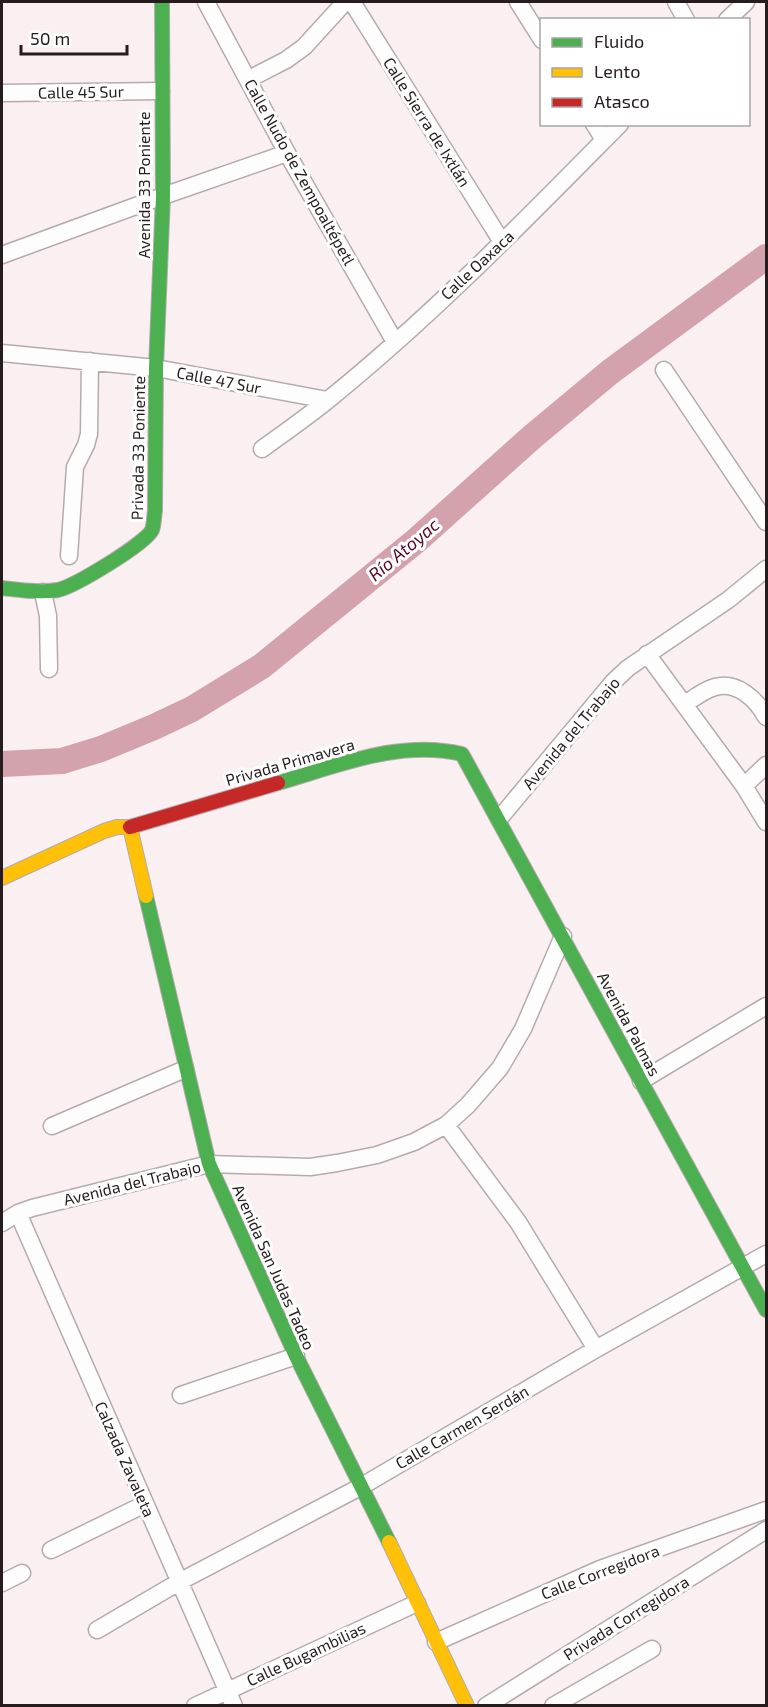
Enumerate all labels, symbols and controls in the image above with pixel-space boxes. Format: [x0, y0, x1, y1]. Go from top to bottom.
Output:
scale bar [21, 18, 128, 56]
legend [540, 18, 750, 126]
text: 50 m [30, 27, 70, 49]
text: Fluido [594, 30, 644, 52]
street label: Calle Sierra de Ixtlán [380, 53, 475, 190]
text: Lento [594, 60, 640, 82]
street label: Calle Nudo de Zempoaltépetl [241, 75, 360, 268]
street label: Calle 45 Sur [38, 81, 125, 102]
text: Atasco [594, 90, 650, 112]
street label: Avenida 33 Poniente [134, 111, 153, 259]
street label: Calle Oaxaca [436, 226, 517, 303]
street label: Calle 47 Sur [175, 362, 264, 397]
street label: Privada 33 Poniente [127, 376, 148, 520]
water label: Río Atoyac [363, 513, 444, 585]
street label: Avenida del Trabajo [518, 673, 624, 793]
street label: Privada Primavera [223, 734, 357, 789]
street label: Avenida Palmas [594, 968, 665, 1079]
street label: Avenida del Trabajo [61, 1156, 203, 1210]
street label: Avenida San Judas Tadeo [229, 1181, 320, 1352]
street label: Calle Carmen Serdán [392, 1381, 532, 1472]
street label: Calzada Zavaleta [91, 1398, 159, 1519]
street label: Calle Corregidora [538, 1540, 662, 1603]
street label: Privada Corregidora [560, 1571, 692, 1664]
street label: Calle Bugambilias [243, 1618, 368, 1689]

